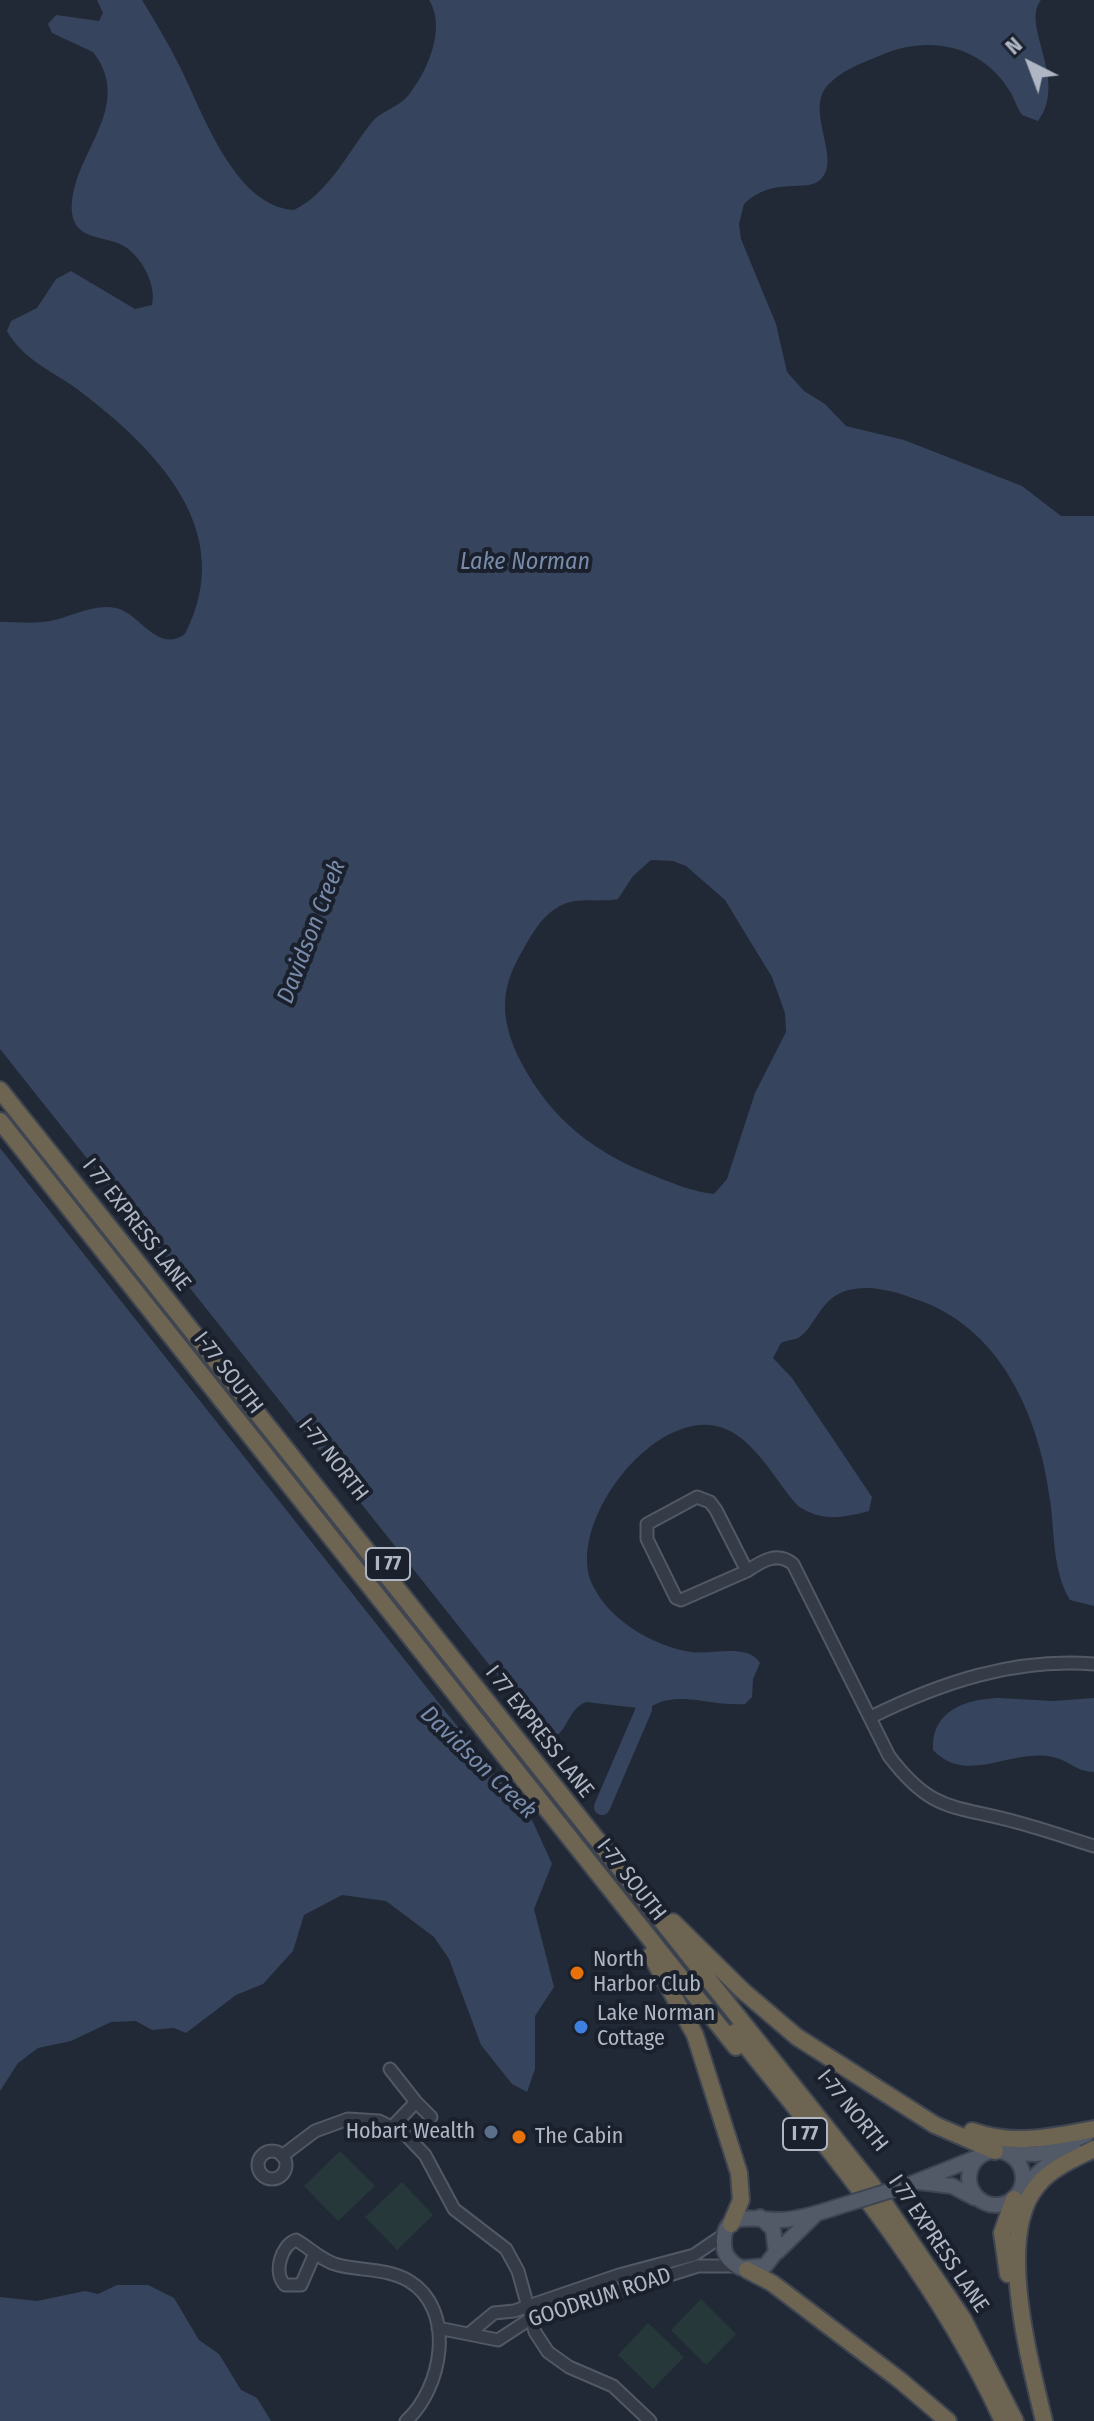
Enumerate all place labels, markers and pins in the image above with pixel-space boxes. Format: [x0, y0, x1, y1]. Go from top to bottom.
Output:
place label: North Harbor Club [593, 1947, 701, 1998]
marker: North Harbor Club [568, 1964, 586, 1982]
place label: Lake Norman Cottage [597, 2001, 715, 2052]
marker: Lake Norman Cottage [572, 2018, 590, 2036]
place label: Hobart Wealth [346, 2119, 475, 2145]
marker: Hobart Wealth [482, 2123, 500, 2141]
place label: The Cabin [535, 2124, 623, 2150]
marker: The Cabin [510, 2128, 528, 2146]

